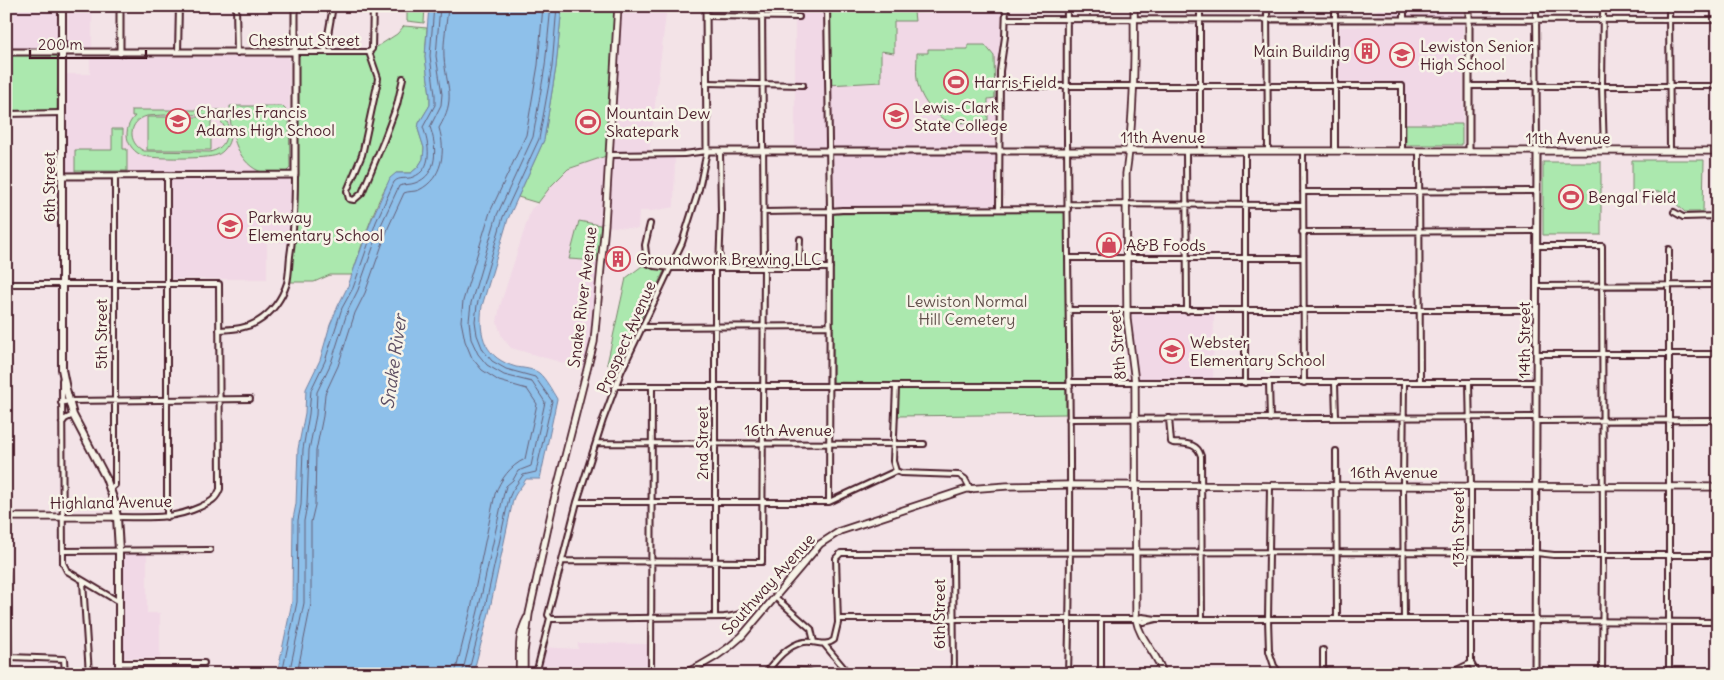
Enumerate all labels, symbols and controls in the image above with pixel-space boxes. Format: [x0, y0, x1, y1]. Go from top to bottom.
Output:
scale bar [30, 28, 146, 60]
street label: Chestnut Street [248, 30, 360, 50]
text: 200 m [38, 35, 83, 54]
place label: Lewiston Senior High School [1420, 36, 1534, 74]
building icon: Main Building [1354, 38, 1380, 64]
place label: Main Building [1253, 41, 1350, 61]
school or university icon: Lewiston Senior High School [1389, 42, 1415, 68]
sports icon: Harris Field [943, 69, 969, 95]
place label: Harris Field [974, 72, 1057, 92]
place label: Lewis-Clark State College [914, 97, 1008, 135]
place label: Charles Francis Adams High School [196, 102, 335, 140]
place label: Mountain Dew Skatepark [606, 103, 710, 141]
school or university icon: Lewis-Clark State College [883, 103, 909, 129]
school or university icon: Charles Francis Adams High School [165, 108, 191, 134]
sports icon: Mountain Dew Skatepark [575, 109, 601, 135]
street label: 11th Avenue [1121, 127, 1205, 147]
street label: 11th Avenue [1526, 128, 1610, 148]
street label: 6th Street [39, 151, 59, 222]
sports icon: Bengal Field [1558, 184, 1584, 210]
place label: Bengal Field [1588, 187, 1676, 207]
place label: Parkway Elementary School [248, 207, 383, 245]
school or university icon: Parkway Elementary School [217, 213, 243, 239]
street label: Snake River Avenue [563, 225, 601, 369]
shop icon: A&B Foods [1096, 232, 1122, 258]
place label: A&B Foods [1126, 235, 1206, 255]
building icon: Groundwork Brewing LLC [605, 246, 631, 272]
place label: Groundwork Brewing LLC [636, 249, 822, 269]
street label: Prospect Avenue [592, 278, 660, 396]
park label: Lewiston Normal Hill Cemetery [907, 291, 1027, 329]
street label: 5th Street [91, 298, 111, 369]
street label: 14th Street [1514, 301, 1534, 378]
street label: 8th Street [1104, 308, 1130, 381]
water label: Snake River [376, 311, 412, 411]
place label: Webster Elementary School [1190, 332, 1325, 370]
school or university icon: Webster Elementary School [1159, 338, 1185, 364]
street label: 2nd Street [692, 405, 712, 480]
street label: 16th Avenue [744, 420, 832, 440]
street label: 16th Avenue [1350, 462, 1438, 482]
street label: 13th Street [1448, 490, 1468, 567]
street label: Highland Avenue [50, 491, 172, 513]
street label: Southway Avenue [717, 529, 819, 639]
street label: 6th Street [929, 578, 949, 649]

